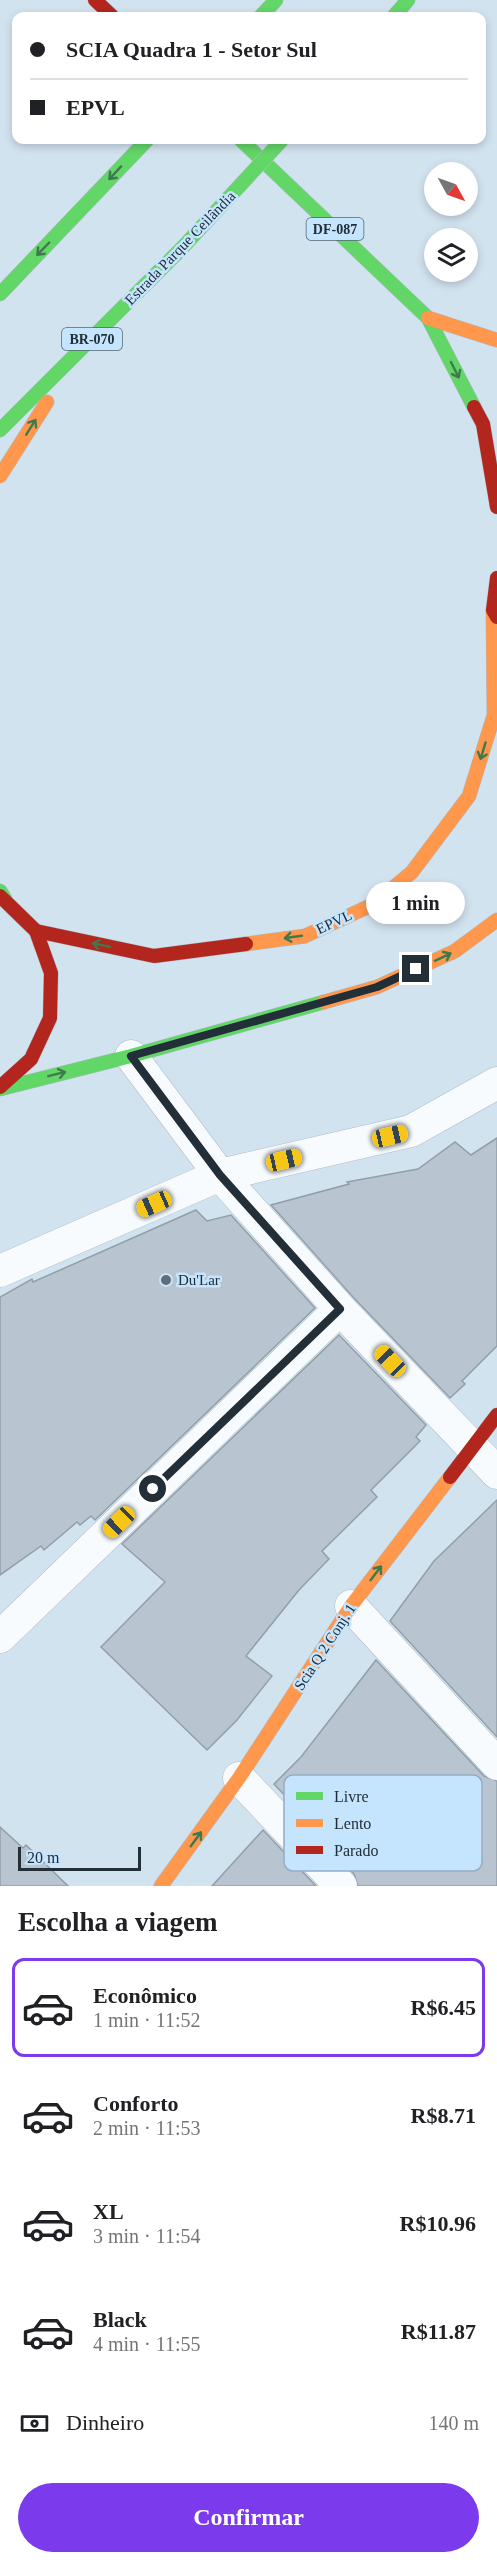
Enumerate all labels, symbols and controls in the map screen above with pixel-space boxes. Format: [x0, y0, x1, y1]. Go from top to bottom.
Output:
text: SCIA Quadra 1 - Setor Sul [66, 37, 317, 62]
text: EPVL [66, 95, 125, 120]
north arrow [424, 162, 478, 216]
map controls [424, 162, 478, 282]
one-way arrow [108, 166, 122, 181]
street label: Estrada Parque Ceilândia [122, 188, 239, 308]
road number: DF-087 [306, 218, 364, 240]
button: layers [424, 228, 478, 282]
one-way arrow [36, 242, 51, 257]
road number: BR-070 [62, 328, 122, 350]
one-way arrow [449, 360, 461, 378]
one-way arrow [26, 419, 38, 436]
one-way arrow [476, 741, 487, 760]
callout: 1 min [366, 882, 466, 924]
text: 1 min [391, 892, 440, 914]
street label: EPVL [314, 907, 354, 937]
one-way arrow [284, 932, 304, 943]
one-way arrow [92, 939, 111, 950]
one-way arrow [434, 950, 452, 962]
route end [402, 955, 429, 982]
one-way arrow [47, 1068, 66, 1080]
car [370, 1123, 410, 1149]
car [264, 1147, 304, 1173]
car [134, 1188, 174, 1220]
place label: Du'Lar [178, 1272, 220, 1288]
marker: Du'Lar [159, 1273, 173, 1287]
car [371, 1342, 409, 1380]
route start [139, 1475, 166, 1502]
car [100, 1503, 138, 1541]
one-way arrow [370, 1566, 383, 1582]
street label: Scia Q 2 Conj. 1 [291, 1601, 359, 1693]
legend [284, 1775, 482, 1871]
text: Livre [334, 1788, 369, 1805]
text: Lento [334, 1815, 371, 1832]
one-way arrow [189, 1831, 202, 1847]
text: Parado [334, 1842, 378, 1859]
scale bar [18, 1844, 141, 1872]
text: 20 m [27, 1849, 59, 1866]
text: Escolha a viagem [18, 1907, 218, 1937]
icon: car [21, 1981, 75, 2035]
text: Econômico [93, 1983, 197, 2008]
text: R$6.45 [411, 1995, 476, 2020]
text: 1 min · 11:52 [93, 2009, 201, 2031]
icon: car [21, 2089, 75, 2143]
text: Conforto [93, 2091, 179, 2116]
text: R$8.71 [411, 2103, 476, 2128]
text: 2 min · 11:53 [93, 2117, 201, 2139]
icon: car [21, 2197, 75, 2251]
text: XL [93, 2199, 124, 2224]
text: R$10.96 [400, 2211, 476, 2236]
text: 3 min · 11:54 [93, 2225, 201, 2247]
icon: car [21, 2305, 75, 2359]
text: Black [93, 2307, 147, 2332]
text: R$11.87 [401, 2319, 476, 2344]
text: 4 min · 11:55 [93, 2333, 201, 2355]
icon: cash [18, 2407, 51, 2440]
text: Dinheiro [66, 2410, 144, 2435]
text: 140 m [428, 2412, 479, 2434]
button: Confirmar [18, 2483, 479, 2552]

